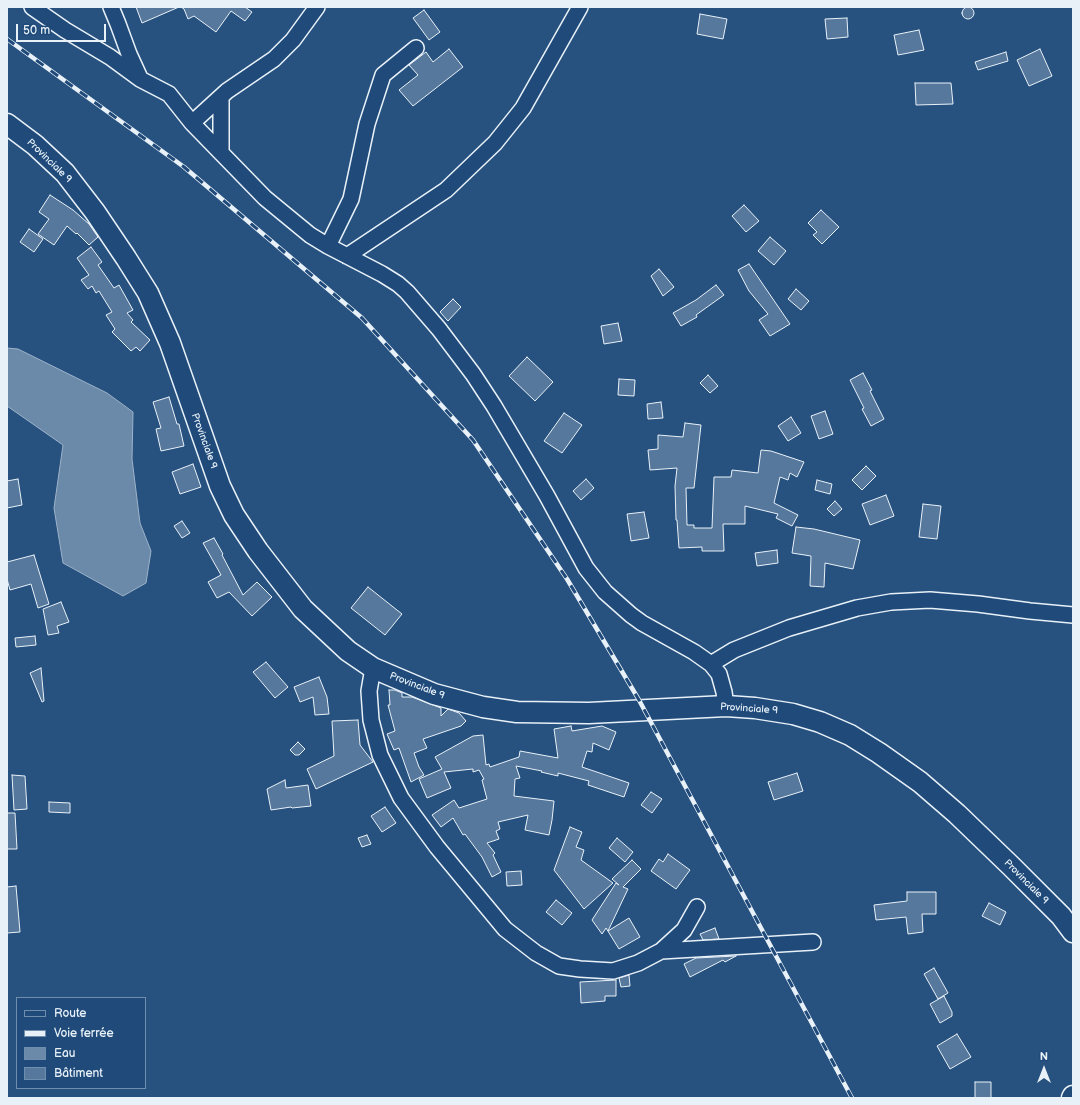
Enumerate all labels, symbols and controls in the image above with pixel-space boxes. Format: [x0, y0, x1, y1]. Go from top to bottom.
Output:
scale bar [18, 16, 108, 42]
text: 50 m [23, 23, 50, 38]
street label: Provinciale 9 [24, 137, 74, 185]
street label: Provinciale 9 [188, 412, 220, 470]
street label: Provinciale 9 [388, 670, 446, 702]
street label: Provinciale 9 [720, 701, 778, 717]
street label: Provinciale 9 [1001, 857, 1051, 907]
legend [16, 997, 146, 1089]
text: Route [54, 1006, 86, 1021]
text: Voie ferrée [54, 1026, 114, 1041]
text: Eau [54, 1046, 75, 1061]
north arrow [1024, 1049, 1064, 1089]
text: N [1040, 1050, 1048, 1063]
text: Bâtiment [54, 1066, 103, 1081]

